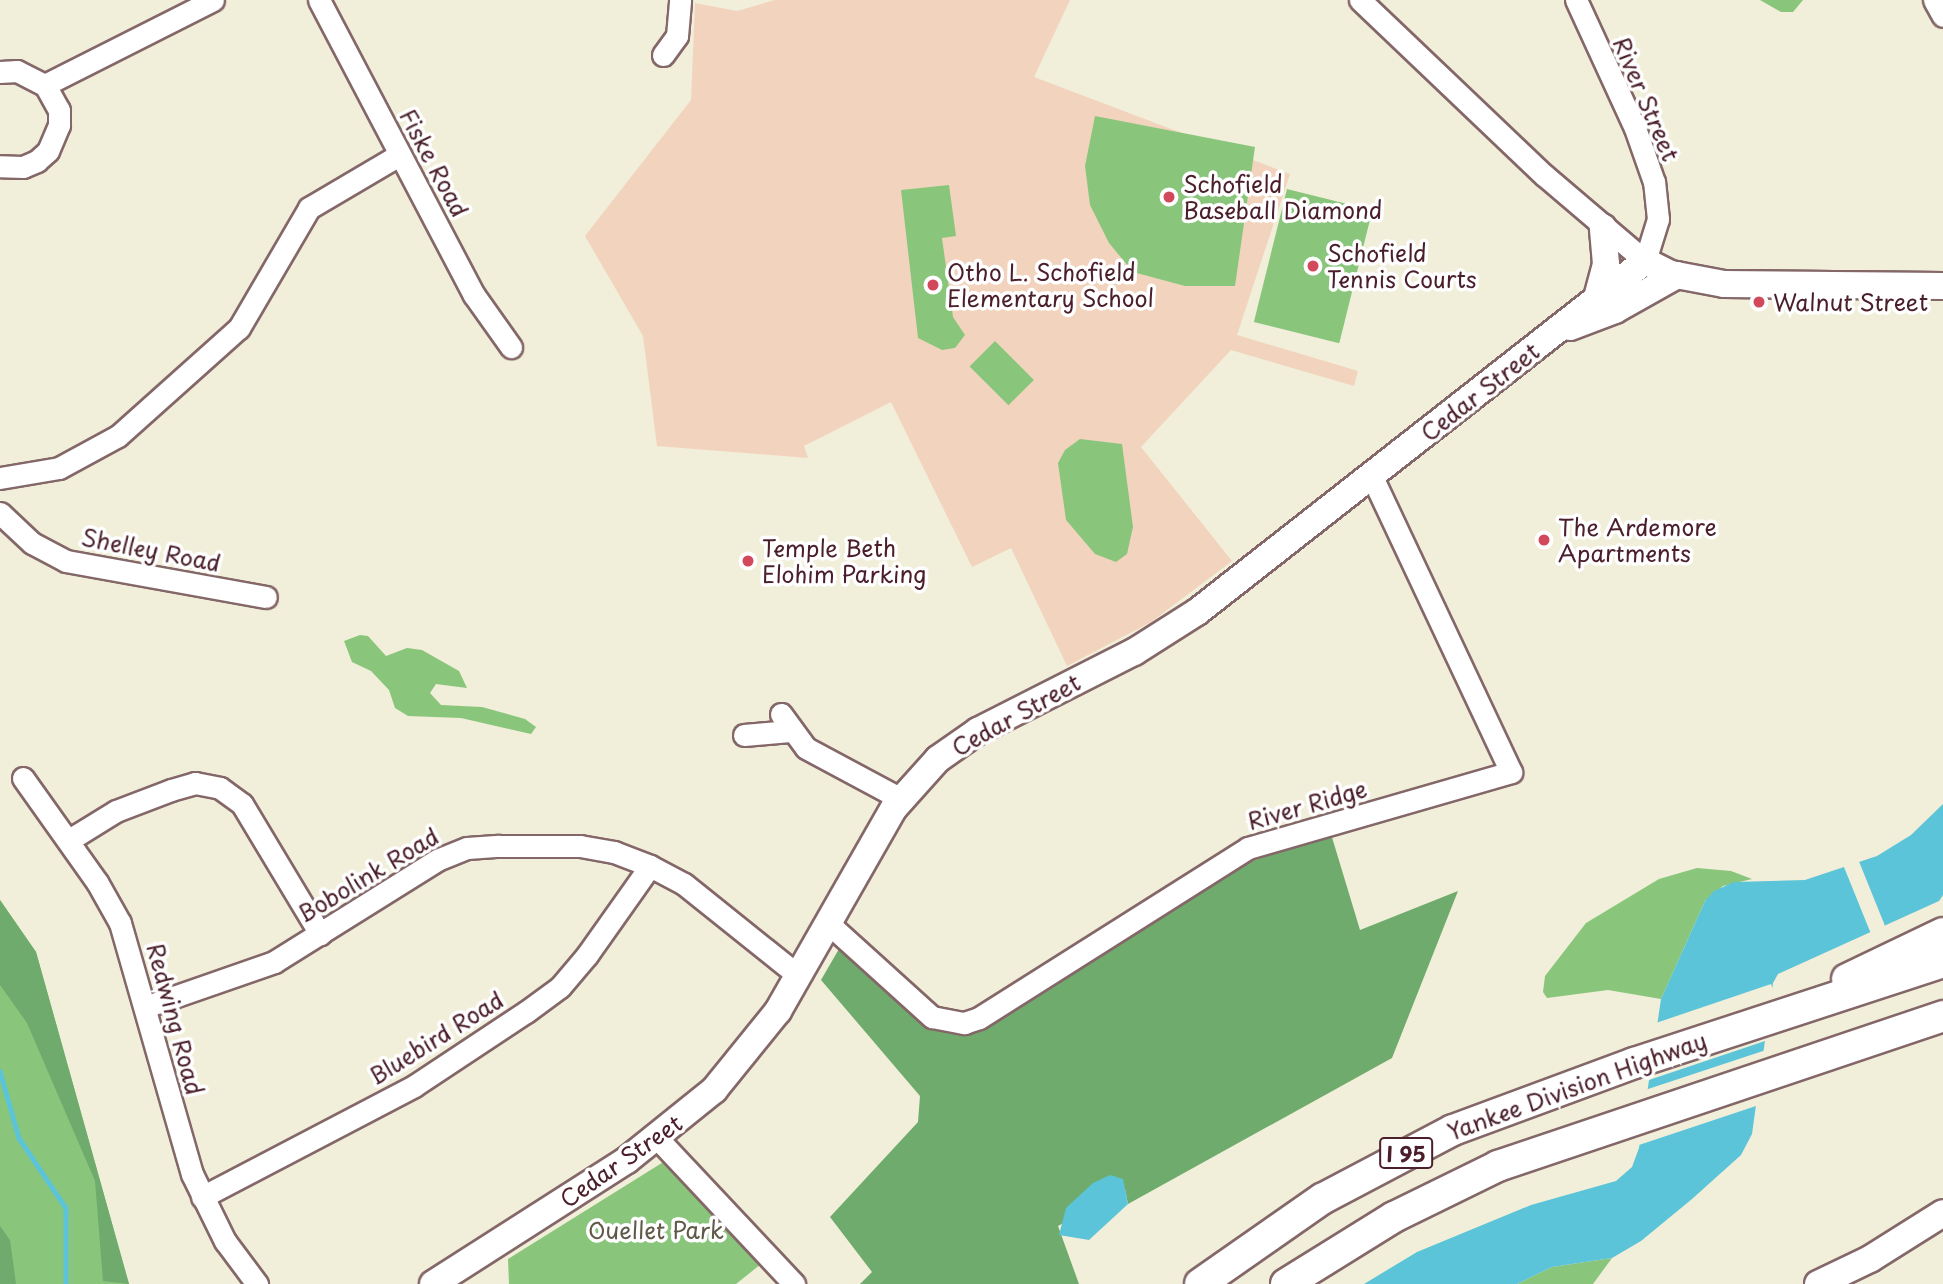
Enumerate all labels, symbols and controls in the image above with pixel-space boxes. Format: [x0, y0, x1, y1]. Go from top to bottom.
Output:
street label: River Street [1607, 33, 1685, 165]
street label: Fiske Road [394, 104, 474, 222]
place label: Schofield Baseball Diamond [1183, 170, 1382, 224]
marker: Schofield Baseball Diamond [1161, 189, 1177, 205]
place label: Schofield Tennis Courts [1327, 239, 1477, 293]
place label: Otho L. Schofield Elementary School [947, 258, 1154, 312]
marker: Schofield Tennis Courts [1305, 258, 1321, 274]
marker: Otho L. Schofield Elementary School [925, 277, 941, 293]
place label: Walnut Street [1773, 288, 1927, 316]
marker: Walnut Street [1751, 294, 1767, 310]
street label: Cedar Street [1415, 337, 1545, 447]
place label: The Ardemore Apartments [1558, 513, 1717, 567]
street label: Shelley Road [78, 523, 224, 577]
marker: The Ardemore Apartments [1536, 532, 1552, 548]
place label: Temple Beth Elohim Parking [762, 534, 929, 588]
marker: Temple Beth Elohim Parking [740, 553, 756, 569]
street label: Cedar Street [947, 668, 1085, 762]
street label: River Ridge [1243, 775, 1371, 835]
street label: Bobolink Road [292, 822, 444, 928]
street label: Redwing Road [142, 940, 208, 1098]
street label: Bluebird Road [363, 985, 509, 1091]
street label: Yankee Division Highway [1442, 1026, 1712, 1146]
street label: Cedar Street [555, 1109, 687, 1213]
road number: I 95 [1378, 1136, 1434, 1170]
park label: Ouellet Park [587, 1216, 725, 1244]

